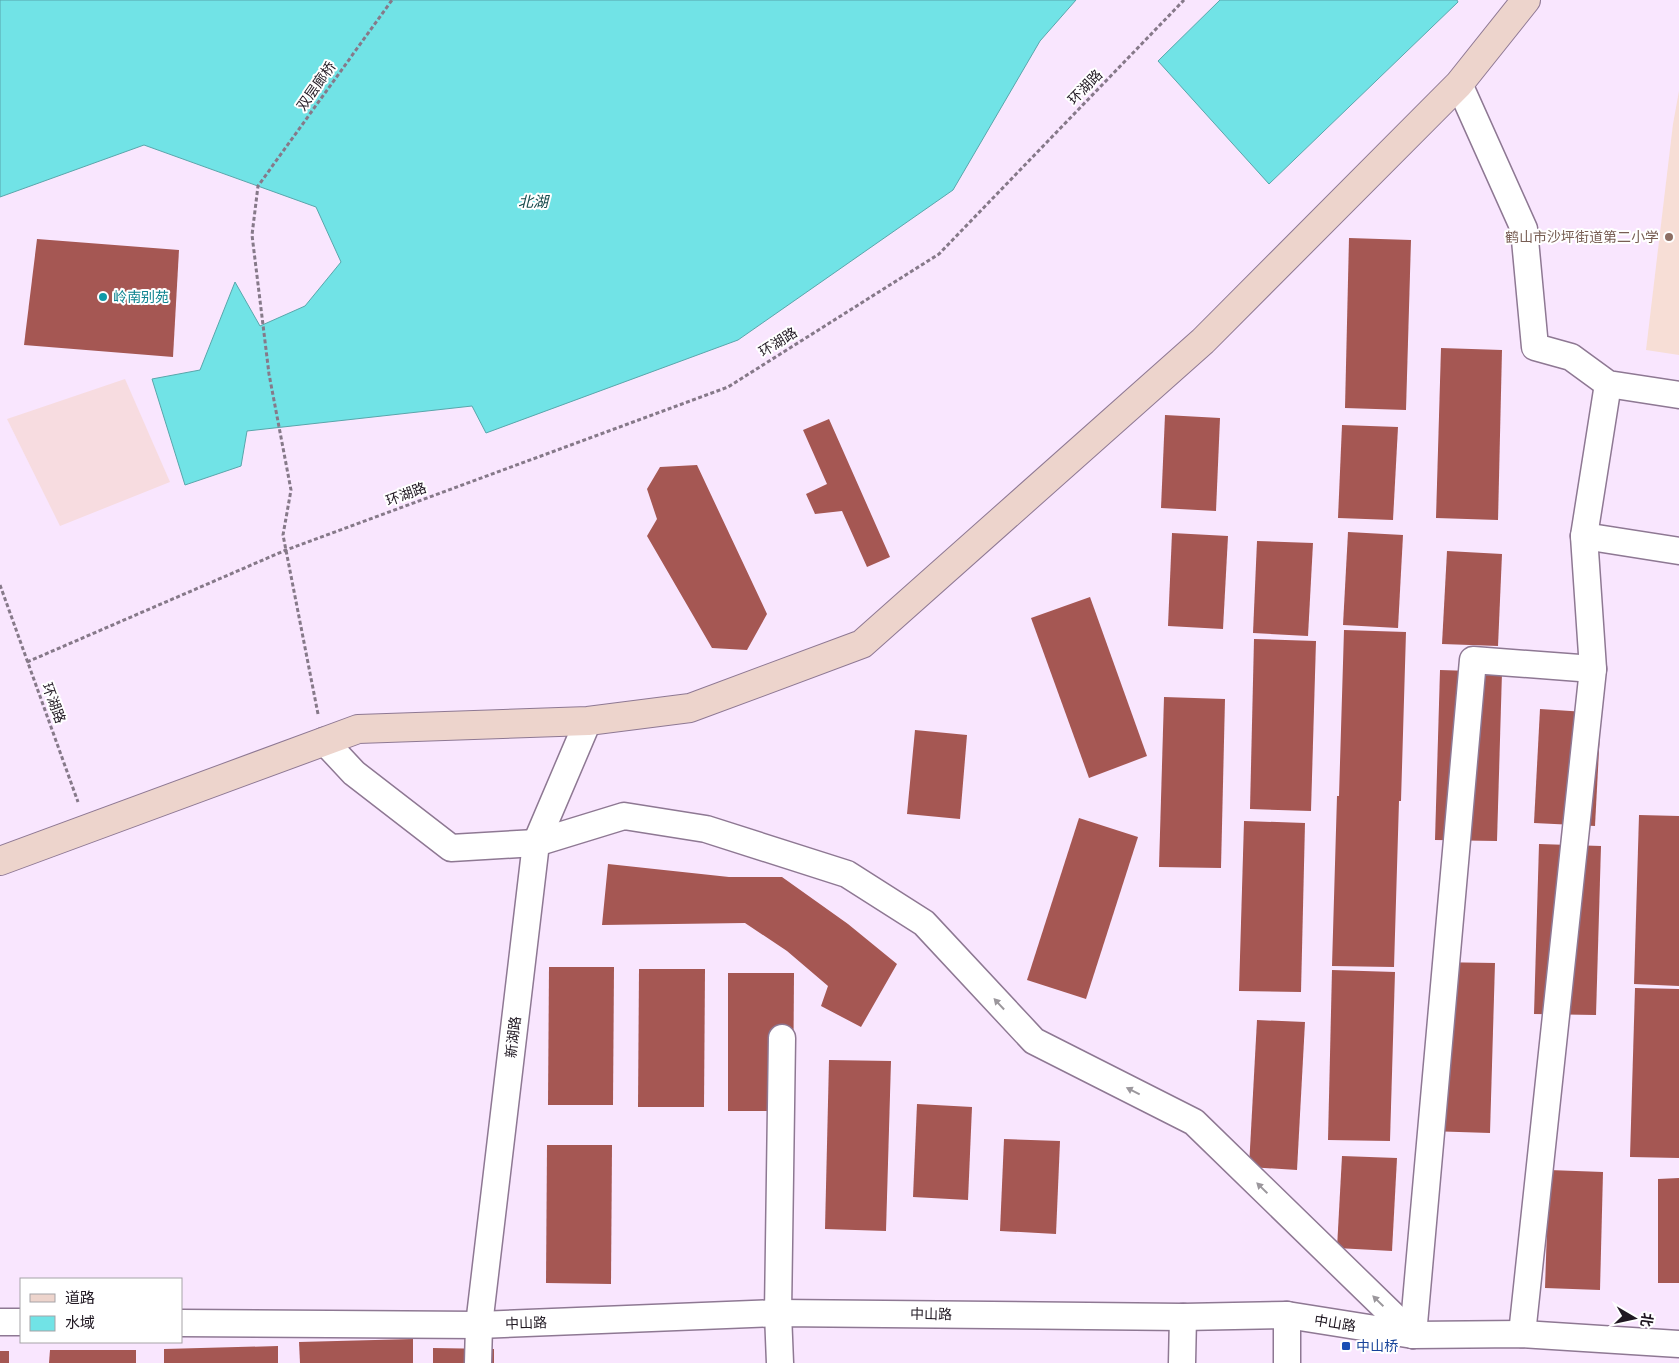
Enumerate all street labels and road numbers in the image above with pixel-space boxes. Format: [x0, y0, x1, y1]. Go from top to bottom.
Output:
street label: 双层廊桥 [293, 58, 339, 114]
street label: 环湖路 [1064, 66, 1106, 108]
street label: 环湖路 [755, 323, 801, 361]
street label: 环湖路 [383, 478, 429, 510]
street label: 环湖路 [38, 680, 70, 726]
street label: 新湖路 [502, 1015, 524, 1059]
street label: 中山路 [910, 1305, 952, 1323]
street label: 中山路 [1313, 1311, 1357, 1335]
street label: 中山路 [505, 1313, 547, 1333]

